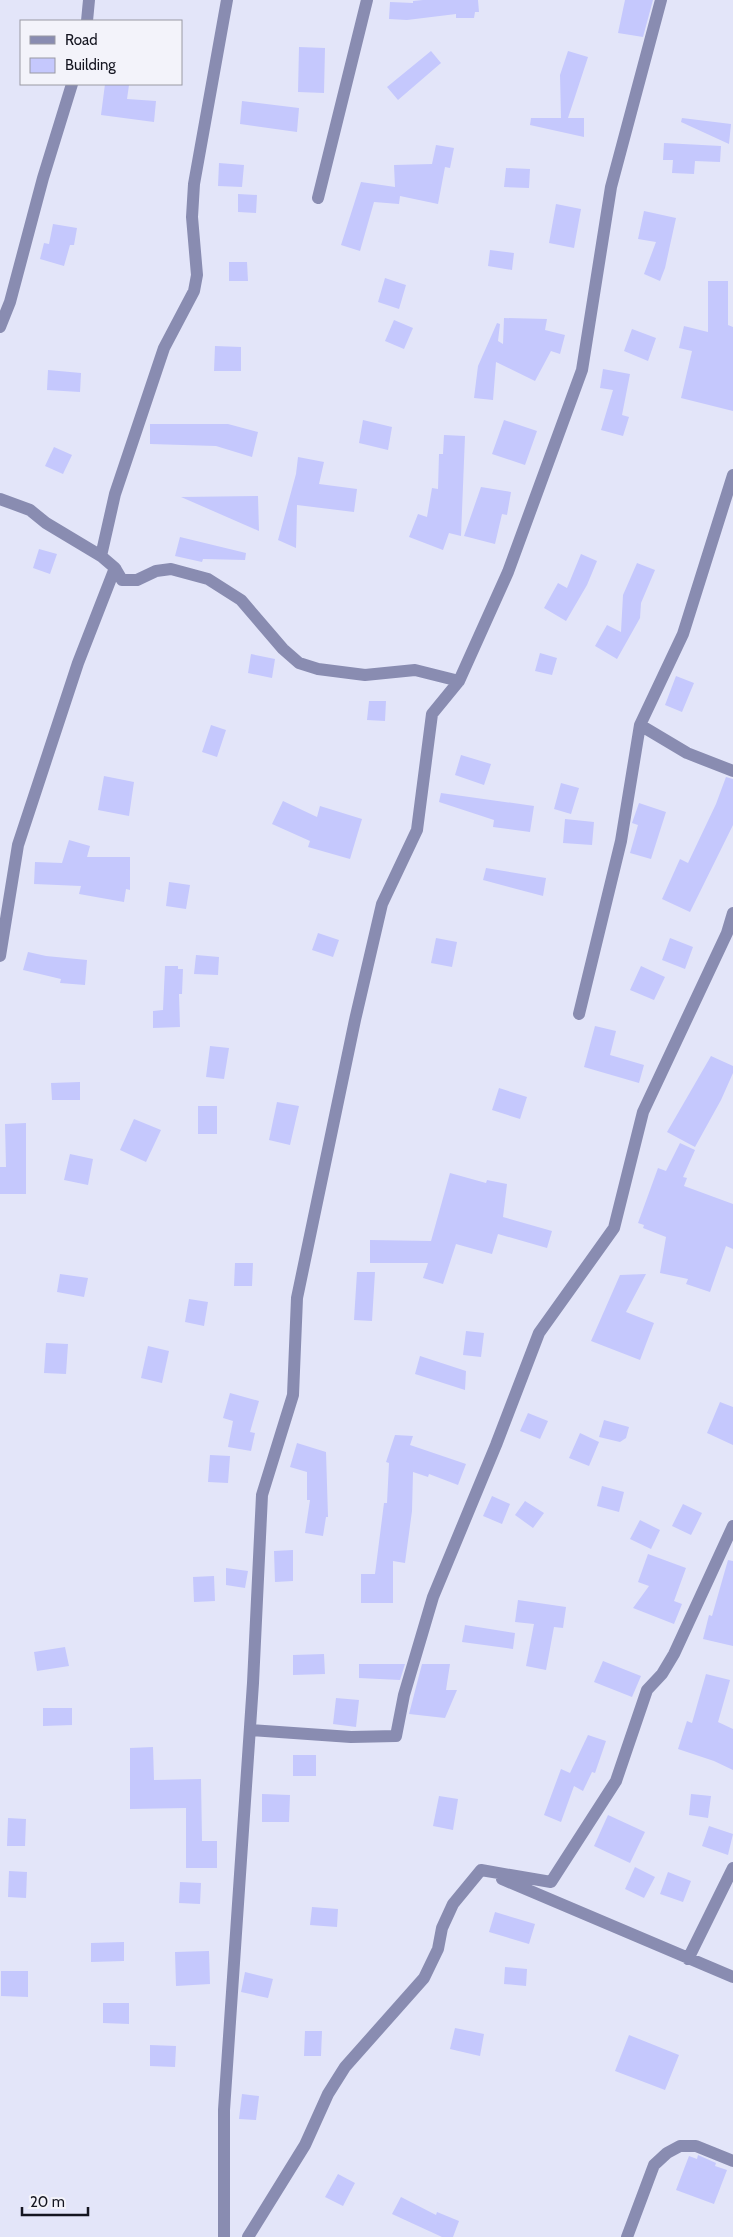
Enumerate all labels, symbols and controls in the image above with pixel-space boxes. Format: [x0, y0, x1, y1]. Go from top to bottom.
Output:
legend [20, 20, 182, 85]
text: Road [65, 31, 98, 49]
text: Building [65, 56, 116, 74]
scale bar [22, 2184, 89, 2216]
text: 20 m [30, 2193, 65, 2211]

